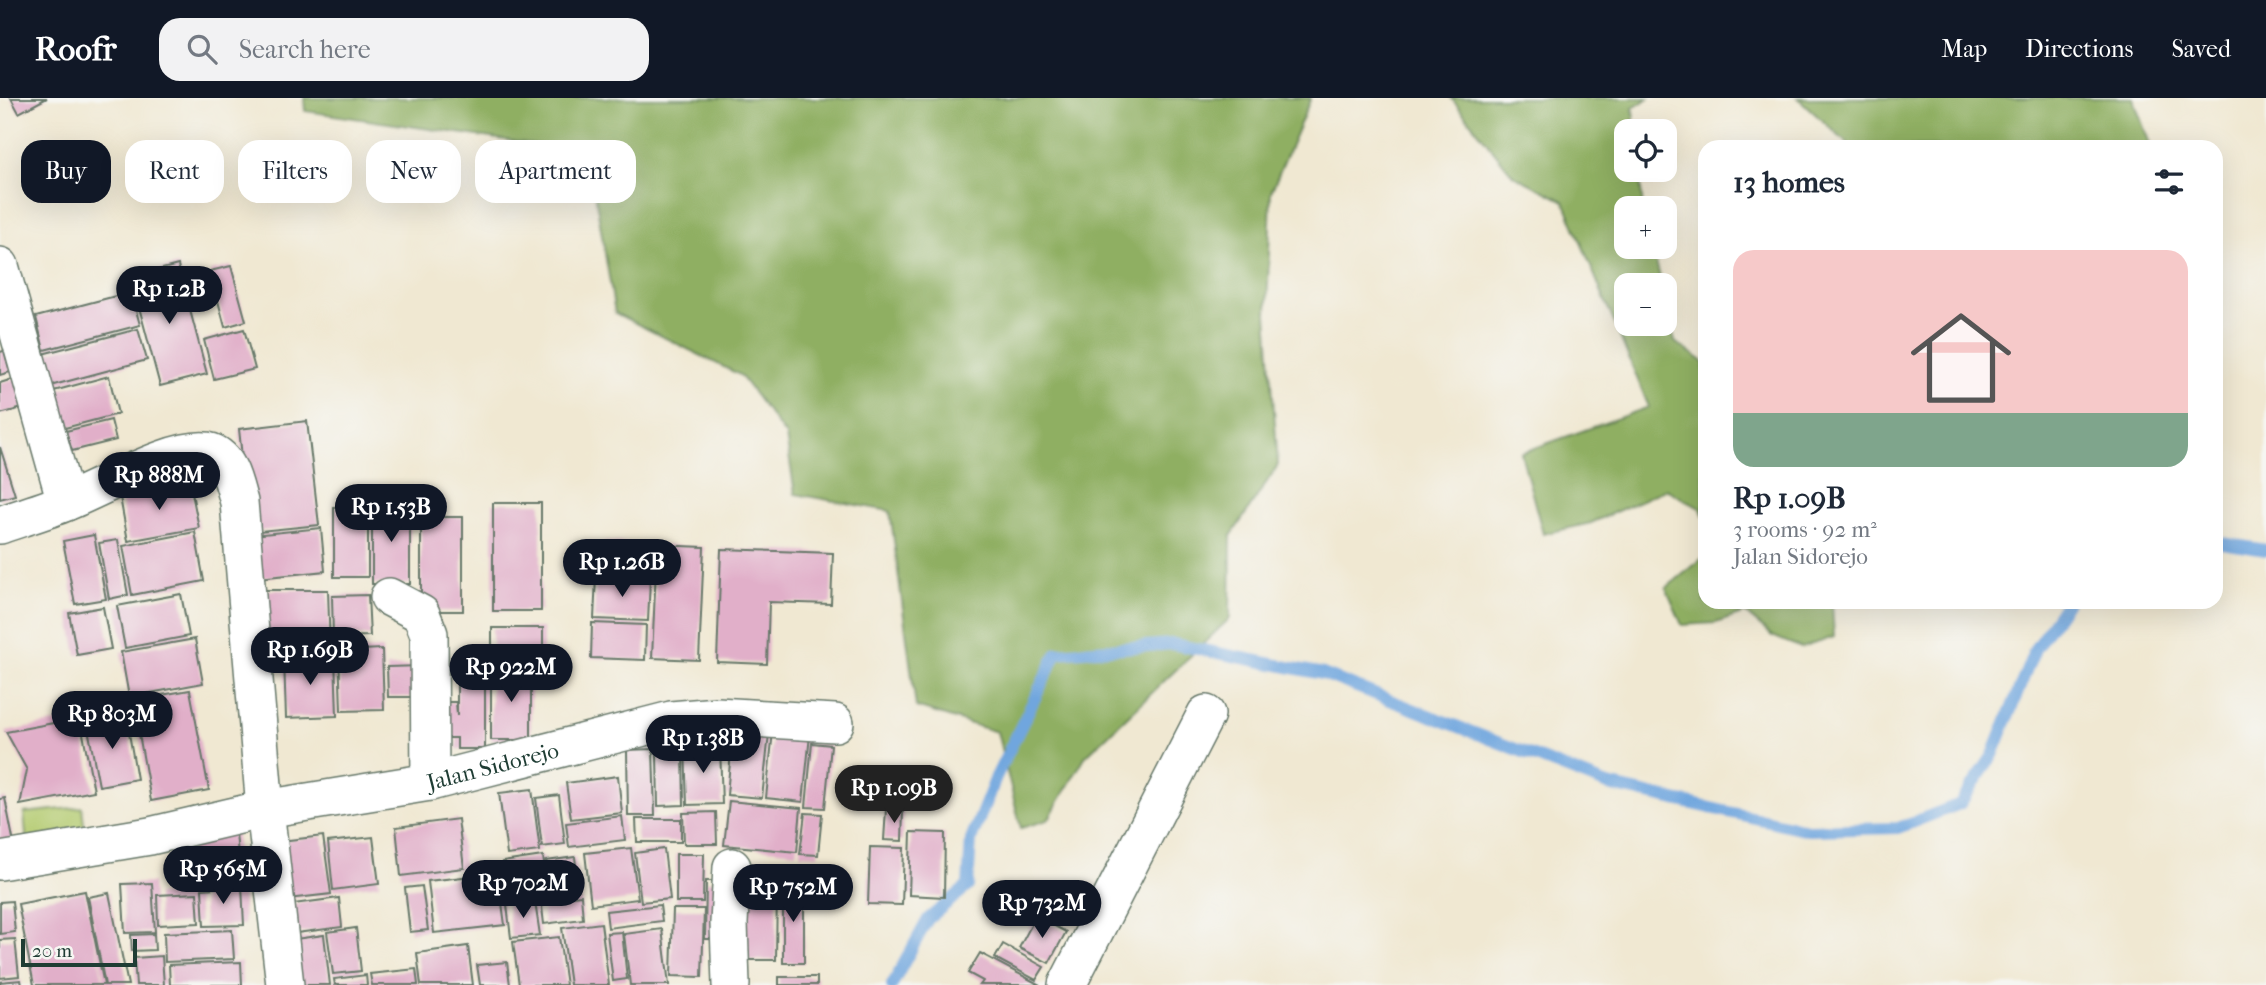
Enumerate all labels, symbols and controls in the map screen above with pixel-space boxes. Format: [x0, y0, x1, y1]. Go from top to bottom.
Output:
search box [159, 18, 649, 81]
text: Roofr [35, 30, 117, 69]
icon: search [183, 30, 221, 68]
text: Search here [239, 34, 371, 65]
text: Map [1941, 35, 1987, 63]
text: Directions [2025, 35, 2133, 63]
text: Saved [2171, 35, 2231, 63]
map controls [1614, 119, 1677, 336]
button: locate [1614, 119, 1677, 182]
chip: Buy [21, 140, 111, 203]
chip: Rent [125, 140, 224, 203]
chip: Filters [238, 140, 352, 203]
chip: New [366, 140, 461, 203]
chip: Apartment [475, 140, 636, 203]
icon: filters [2150, 163, 2188, 201]
text: 13 homes [1733, 165, 1845, 200]
button: + [1614, 196, 1677, 259]
pin: Rp 1.2B [104, 266, 234, 326]
button: − [1614, 273, 1677, 336]
text: Rp 1.2B [132, 275, 206, 302]
icon: home [1898, 295, 2024, 421]
pin: Rp 888M [94, 452, 224, 512]
text: Rp 888M [114, 461, 204, 488]
text: Rp 1.09B [1733, 481, 1846, 516]
pin: Rp 1.53B [319, 484, 463, 544]
text: Rp 1.53B [351, 493, 431, 520]
text: 3 rooms · 92 m² [1733, 516, 1877, 543]
pin: Rp 1.26B [550, 540, 694, 599]
text: Jalan Sidorejo [1733, 543, 1868, 570]
text: Rp 1.26B [579, 548, 665, 575]
pin: Rp 1.69B [238, 628, 382, 687]
text: Rp 1.69B [267, 636, 353, 663]
pin: Rp 922M [446, 644, 576, 704]
text: Rp 922M [466, 653, 556, 680]
pin: Rp 803M [47, 692, 177, 751]
text: Rp 803M [68, 700, 156, 727]
pin: Rp 1.38B [631, 716, 775, 775]
text: Rp 1.38B [662, 724, 744, 751]
street label: Jalan Sidorejo [422, 736, 561, 796]
pin: Rp 1.09B [822, 766, 966, 825]
text: Rp 1.09B [851, 774, 937, 801]
pin: Rp 565M [158, 846, 288, 906]
text: Rp 565M [179, 855, 267, 882]
pin: Rp 702M [458, 860, 588, 920]
pin: Rp 752M [728, 864, 858, 924]
text: Rp 702M [478, 869, 568, 896]
text: Rp 752M [749, 873, 837, 900]
pin: Rp 732M [977, 880, 1107, 940]
text: Rp 732M [998, 889, 1086, 916]
scale bar [21, 936, 136, 968]
text: 20 m [32, 940, 72, 962]

